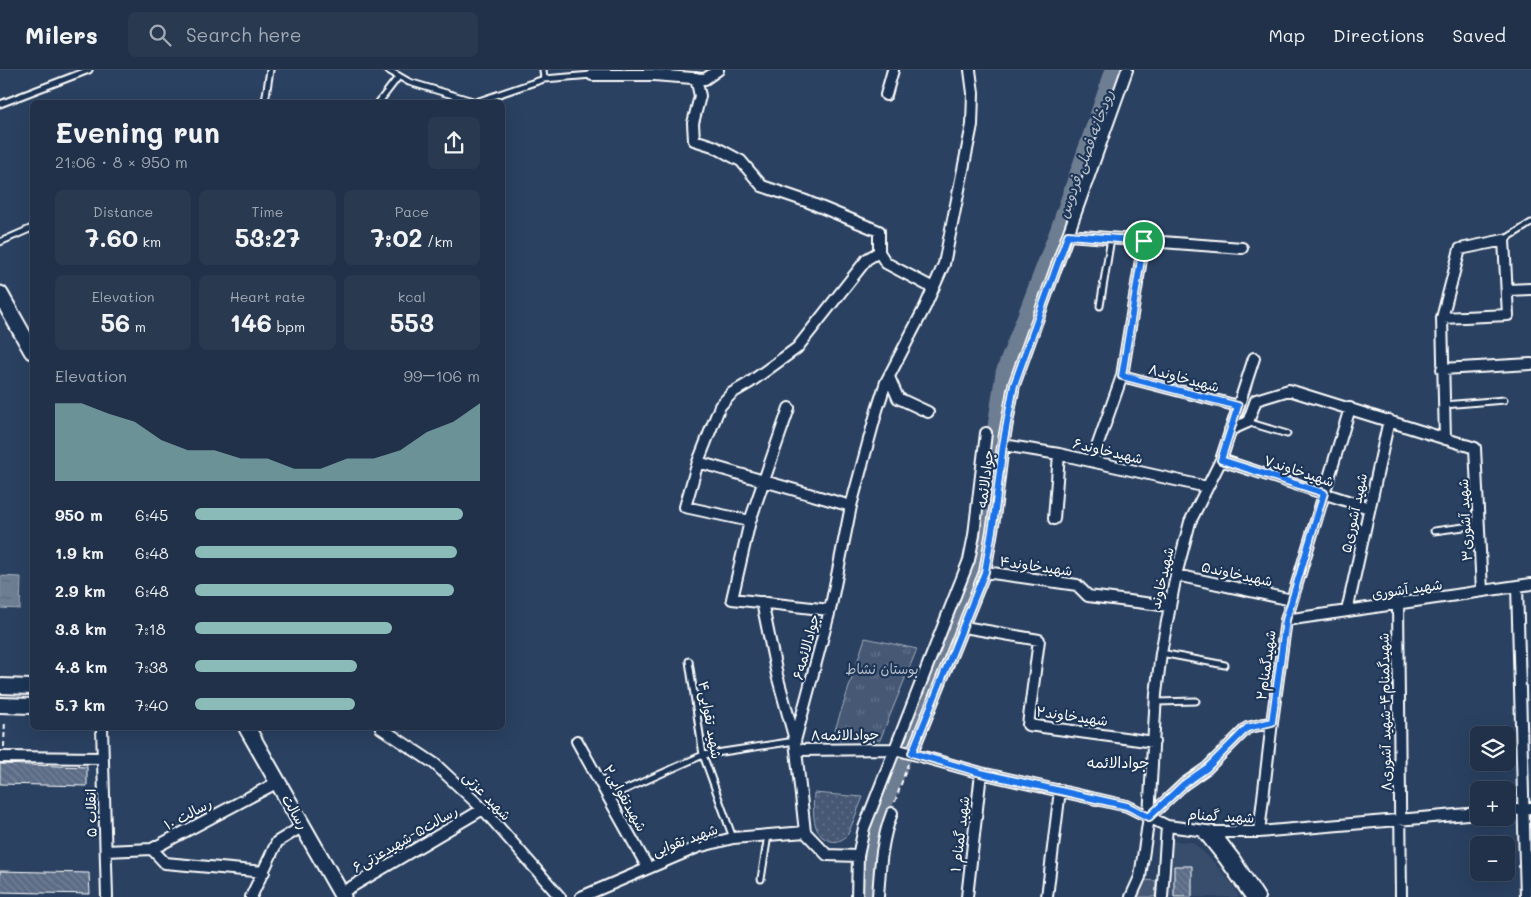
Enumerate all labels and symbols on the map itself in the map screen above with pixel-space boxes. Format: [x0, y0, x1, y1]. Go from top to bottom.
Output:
water label: رودخانه فصلی فردوس [1053, 87, 1119, 221]
pin [1123, 220, 1165, 262]
street label: شهیدخاوند۸ [1147, 359, 1222, 396]
street label: شهیدخاوند۶ [1071, 433, 1145, 468]
street label: جوادالائمه [971, 449, 998, 509]
street label: شهیدخاوند۷ [1262, 450, 1337, 491]
street label: شهید آشوری۵ [1336, 471, 1371, 554]
street label: شهید آشوری۳ [1453, 478, 1476, 562]
street label: شهیدخاوند [1145, 545, 1178, 611]
street label: شهیدخاوند۴ [998, 551, 1074, 580]
street label: شهیدخاوند۵ [1200, 557, 1275, 590]
street label: شهید آشوری [1370, 574, 1444, 603]
street label: جوادالائمه۶ [788, 612, 823, 682]
street label: شهیدگمنام۲ [1251, 629, 1282, 701]
street label: شهیدگمنام۴-شهید آشوری۸ [1374, 633, 1397, 791]
park label: بوستان نشاط [845, 659, 919, 678]
street label: شهید تقوایی۴ [694, 679, 727, 760]
street label: شهیدخاوند۲ [1035, 701, 1109, 730]
street label: جوادالائمه۸ [811, 724, 879, 745]
district label: جوادالائمه [1087, 752, 1149, 772]
street label: شهیدتقوایی۲ [599, 761, 652, 835]
street label: شهید عزتی [459, 767, 516, 824]
street label: انقلاب ۵ [81, 788, 100, 838]
street label: رسالت [278, 791, 313, 833]
street label: رسالت ۱۰ [160, 793, 215, 834]
street label: شهید گمنام ۱ [945, 795, 976, 873]
street label: رسالت۵-شهیدعزتی۶ [349, 801, 461, 876]
street label: شهید گمنام [1187, 804, 1255, 829]
street label: شهید تقوایی [649, 819, 720, 860]

